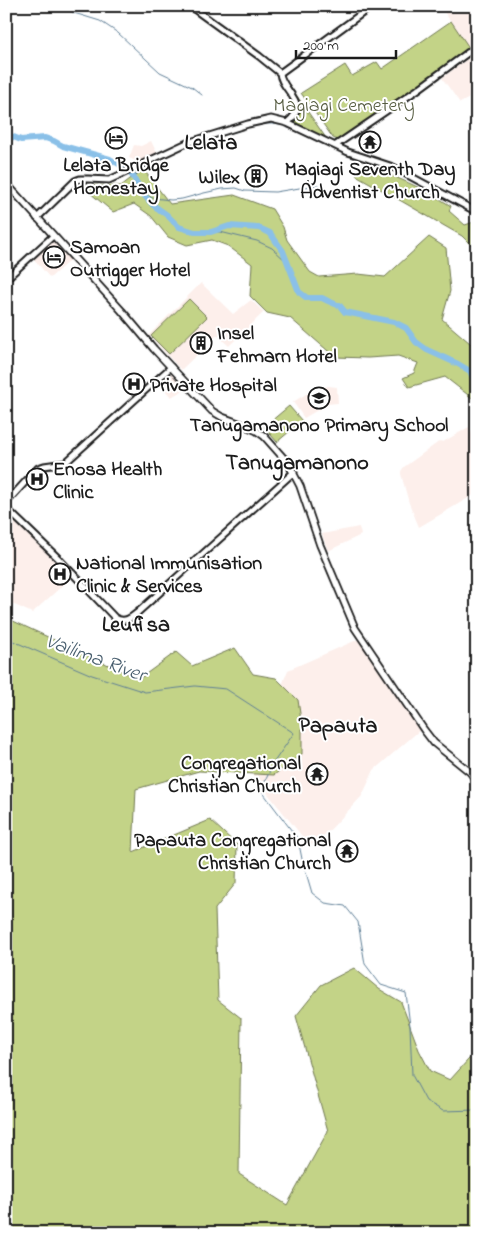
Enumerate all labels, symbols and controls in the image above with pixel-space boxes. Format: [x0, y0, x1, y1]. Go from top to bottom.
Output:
scale bar [296, 28, 396, 60]
text: 200 m [303, 35, 339, 57]
park label: Magiagi Cemetery [273, 92, 415, 122]
hotel icon: Lelata Bridge Homestay [104, 126, 128, 150]
district label: Lelata [185, 128, 238, 160]
temple icon: Magiagi Seventh Day Adventist Church [358, 130, 382, 154]
place label: Lelata Bridge Homestay [63, 152, 170, 205]
place label: Magiagi Seventh Day Adventist Church [285, 156, 455, 208]
place label: Wilex [199, 164, 240, 193]
building icon: Wilex [244, 164, 268, 188]
place label: Samoan Outrigger Hotel [70, 234, 190, 287]
hotel icon: Samoan Outrigger Hotel [42, 245, 66, 269]
place label: Insel Fehmarn Hotel [216, 320, 337, 372]
building icon: Insel Fehmarn Hotel [189, 331, 213, 355]
hospital icon: Private Hospital [122, 372, 146, 396]
place label: Private Hospital [150, 372, 277, 401]
school or university icon: Tanugamanono Primary School [307, 386, 331, 410]
place label: Tanugamanono Primary School [190, 412, 448, 442]
district label: Tanugamanono [225, 448, 369, 481]
place label: Enosa Health Clinic [53, 456, 162, 508]
hospital icon: Enosa Health Clinic [25, 467, 49, 491]
place label: National Immunisation Clinic & Services [76, 550, 262, 602]
hospital icon: National Immunisation Clinic & Services [48, 562, 72, 586]
district label: Leufisa [102, 610, 170, 642]
water label: Vailima River [41, 627, 152, 692]
district label: Papauta [299, 711, 378, 743]
place label: Congregational Christian Church [168, 750, 301, 802]
temple icon: Congregational Christian Church [305, 762, 329, 786]
place label: Papauta Congregational Christian Church [134, 827, 331, 879]
temple icon: Papauta Congregational Christian Church [335, 839, 359, 863]

